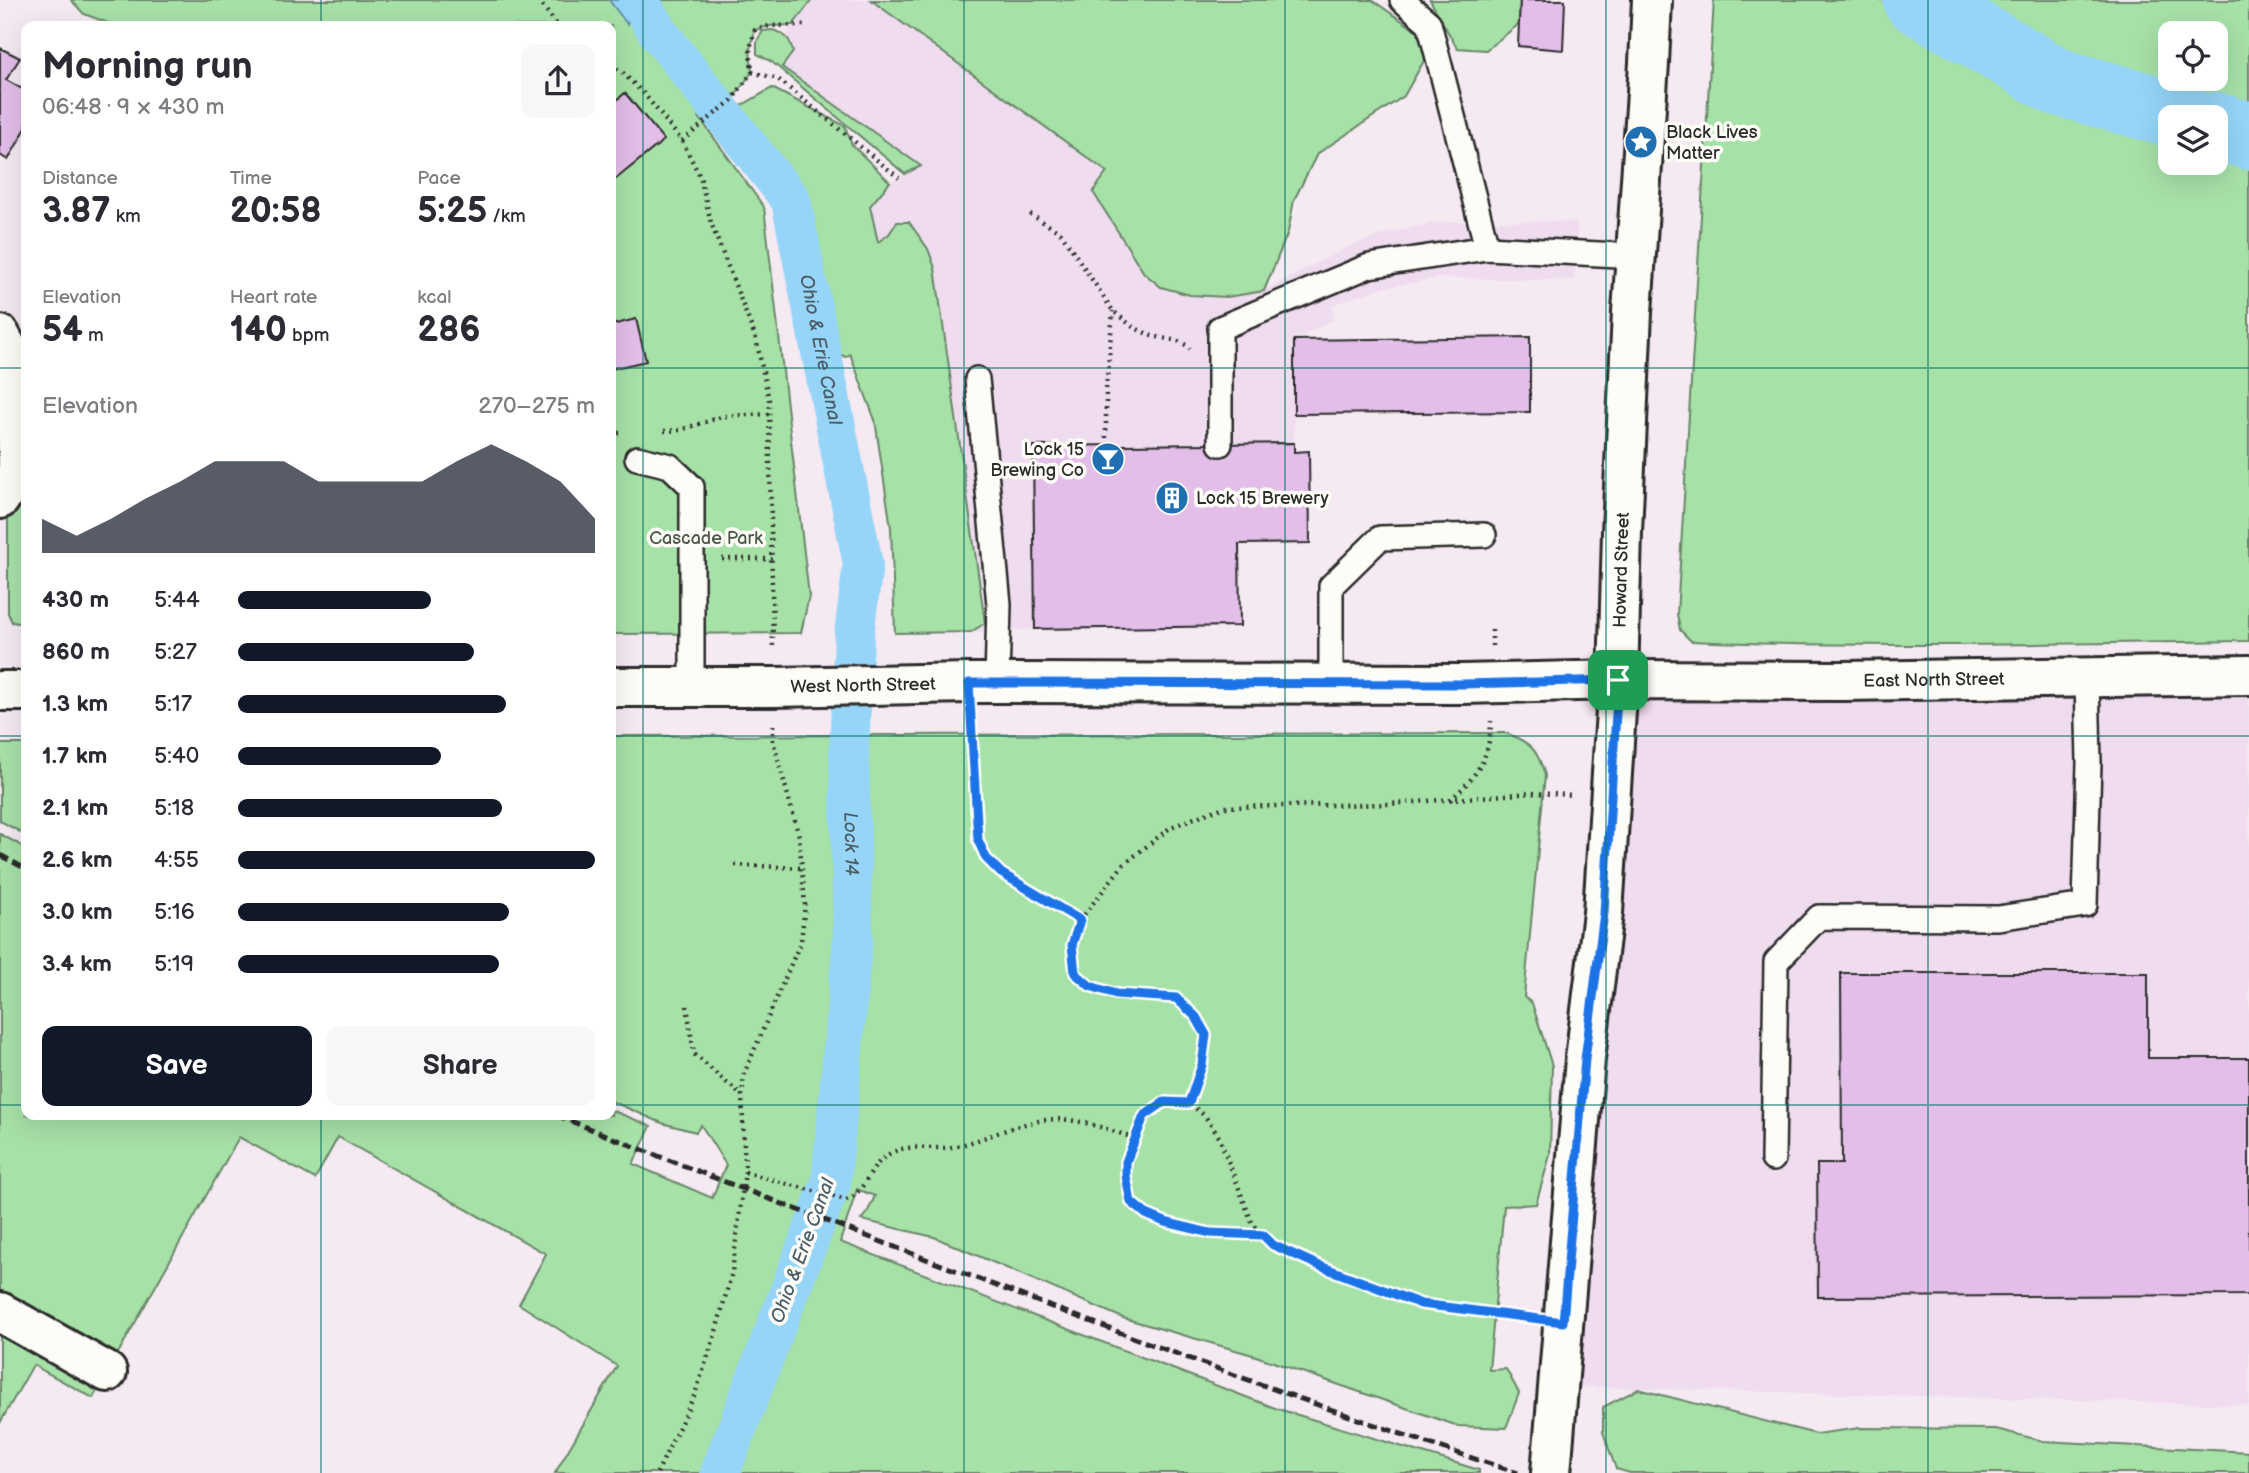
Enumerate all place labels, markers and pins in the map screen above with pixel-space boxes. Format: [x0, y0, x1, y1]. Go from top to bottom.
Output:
place label: Black Lives Matter [1666, 122, 1758, 164]
place icon: Black Lives Matter [1622, 123, 1660, 161]
place label: Lock 15 Brewing Co [990, 439, 1084, 481]
bar icon: Lock 15 Brewing Co [1089, 440, 1127, 478]
building icon: Lock 15 Brewery [1153, 479, 1191, 517]
place label: Lock 15 Brewery [1196, 488, 1330, 509]
pin [1588, 650, 1648, 710]

